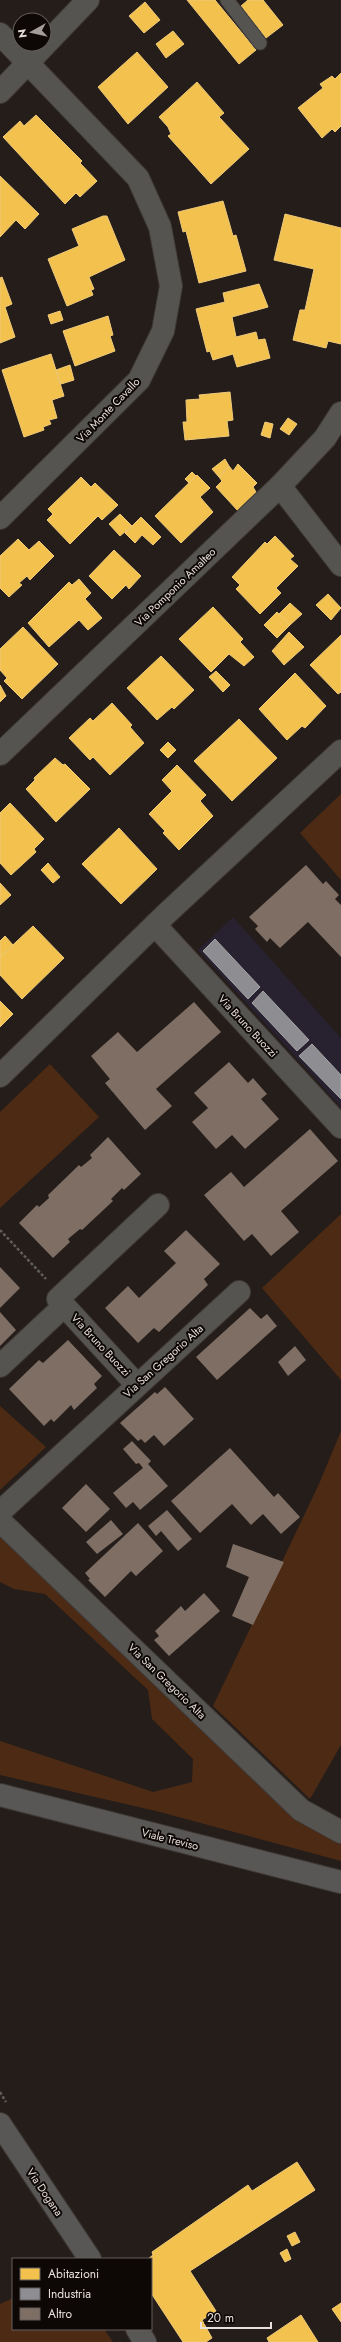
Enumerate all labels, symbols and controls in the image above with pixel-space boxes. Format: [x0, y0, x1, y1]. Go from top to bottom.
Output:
north arrow [12, 12, 52, 52]
text: N [14, 28, 31, 39]
street label: Via Monte Cavallo [73, 374, 143, 446]
street label: Via Pomponio Amalteo [131, 544, 219, 630]
street label: Via Bruno Buozzi [215, 991, 281, 1061]
street label: Via Bruno Buozzi [68, 1310, 134, 1380]
street label: Via San Gregorio Alta [119, 1321, 207, 1401]
street label: Via San Gregorio Alta [124, 1640, 210, 1722]
street label: Viale Treviso [140, 1824, 200, 1854]
street label: Via Dogana [23, 2165, 67, 2219]
legend [12, 2258, 152, 2330]
text: Abitazioni [48, 2265, 99, 2283]
text: Industria [48, 2285, 91, 2303]
scale bar [201, 2304, 271, 2330]
text: Altro [48, 2305, 72, 2323]
text: 20 m [207, 2309, 234, 2327]

